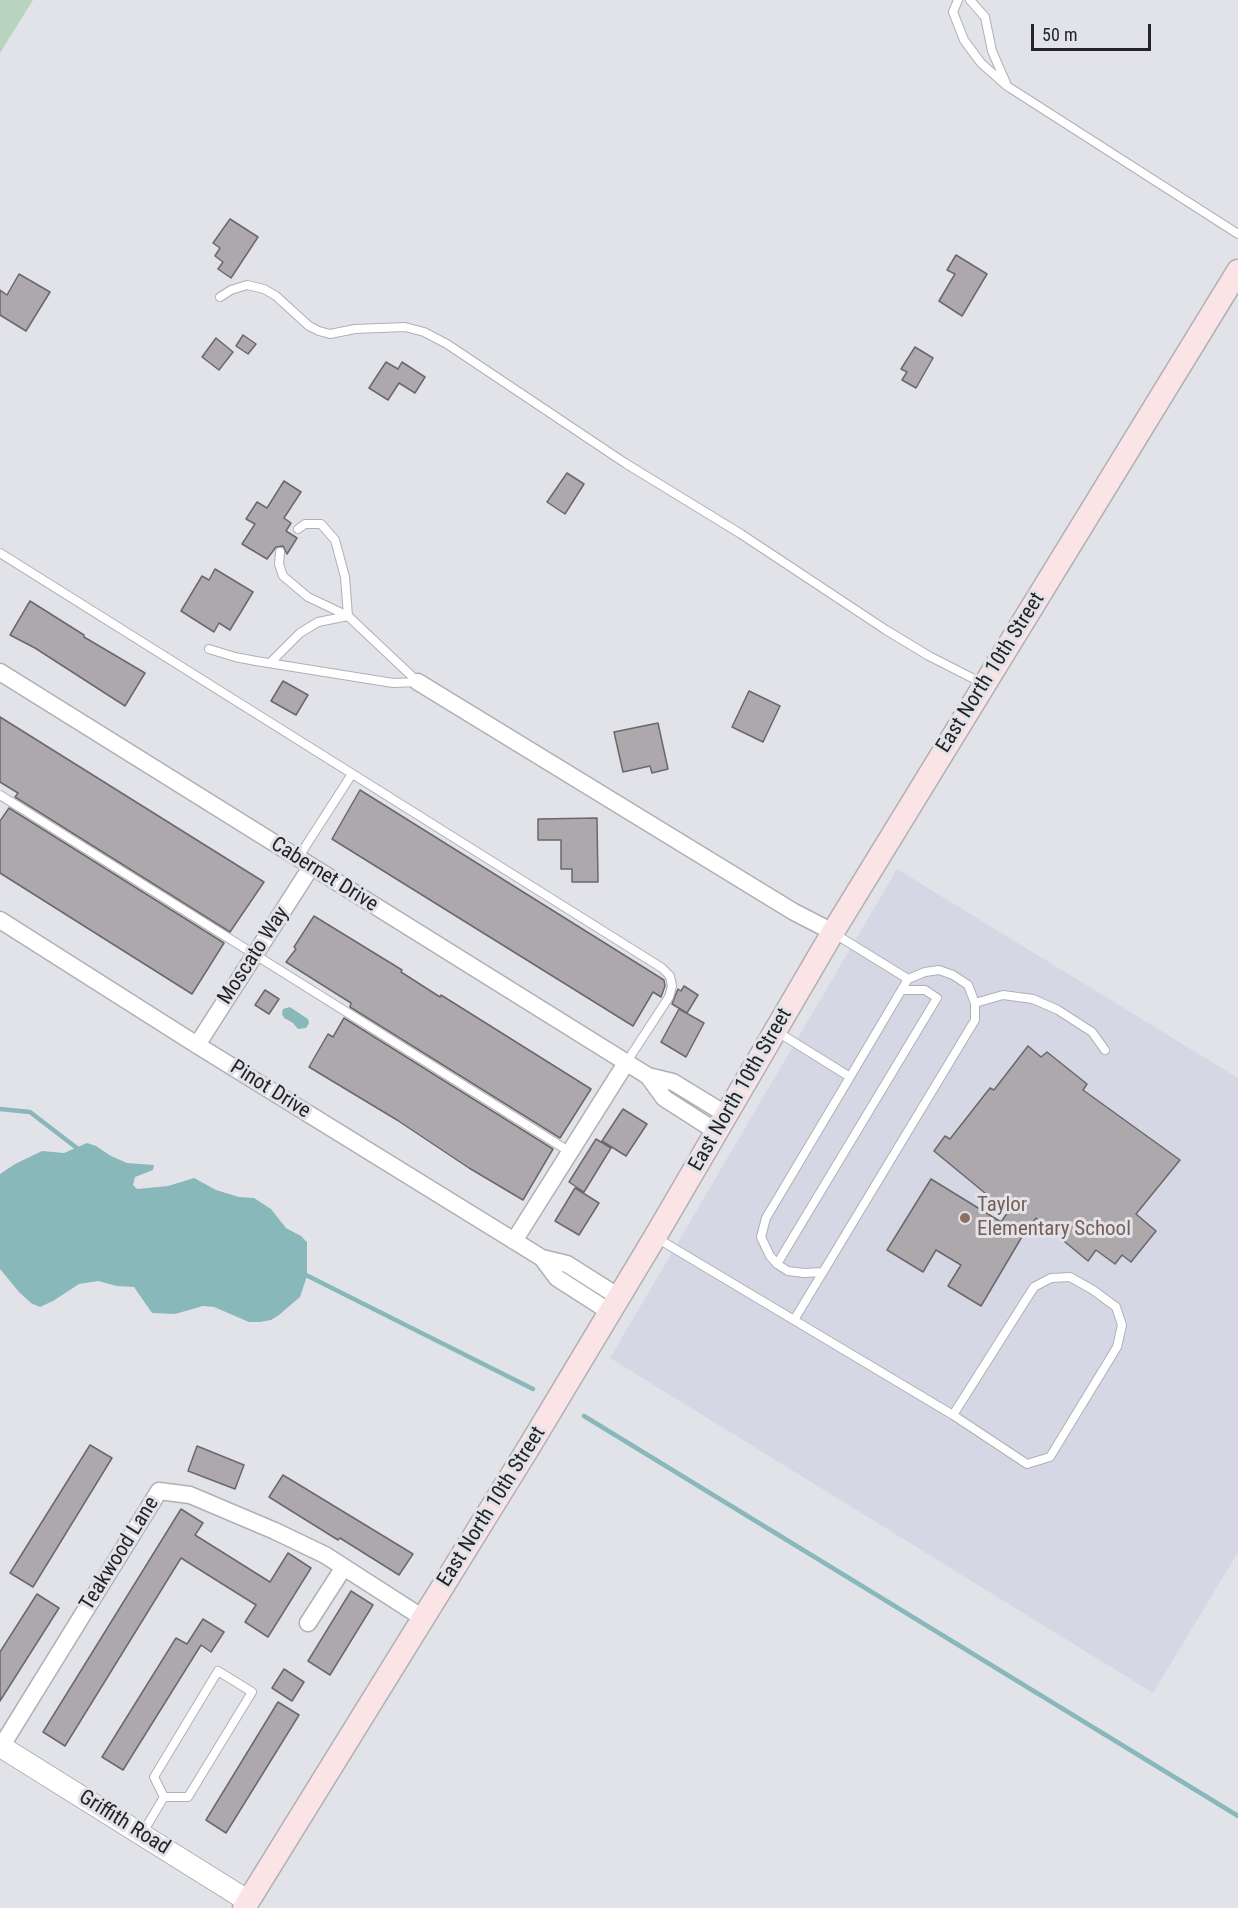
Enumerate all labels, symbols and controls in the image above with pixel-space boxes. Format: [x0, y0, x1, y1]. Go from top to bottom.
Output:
scale bar [1034, 12, 1154, 50]
text: 50 m [1042, 24, 1077, 45]
street label: East North 10th Street [932, 588, 1050, 758]
street label: Cabernet Drive [266, 832, 382, 918]
street label: Moscato Way [213, 902, 295, 1010]
street label: East North 10th Street [684, 1004, 798, 1176]
street label: Pinot Drive [225, 1055, 315, 1125]
place label: Taylor Elementary School [977, 1193, 1131, 1243]
marker: Taylor Elementary School [958, 1211, 972, 1225]
street label: East North 10th Street [433, 1422, 551, 1592]
street label: Teakwood Lane [75, 1492, 165, 1616]
street label: Griffith Road [74, 1785, 174, 1861]

